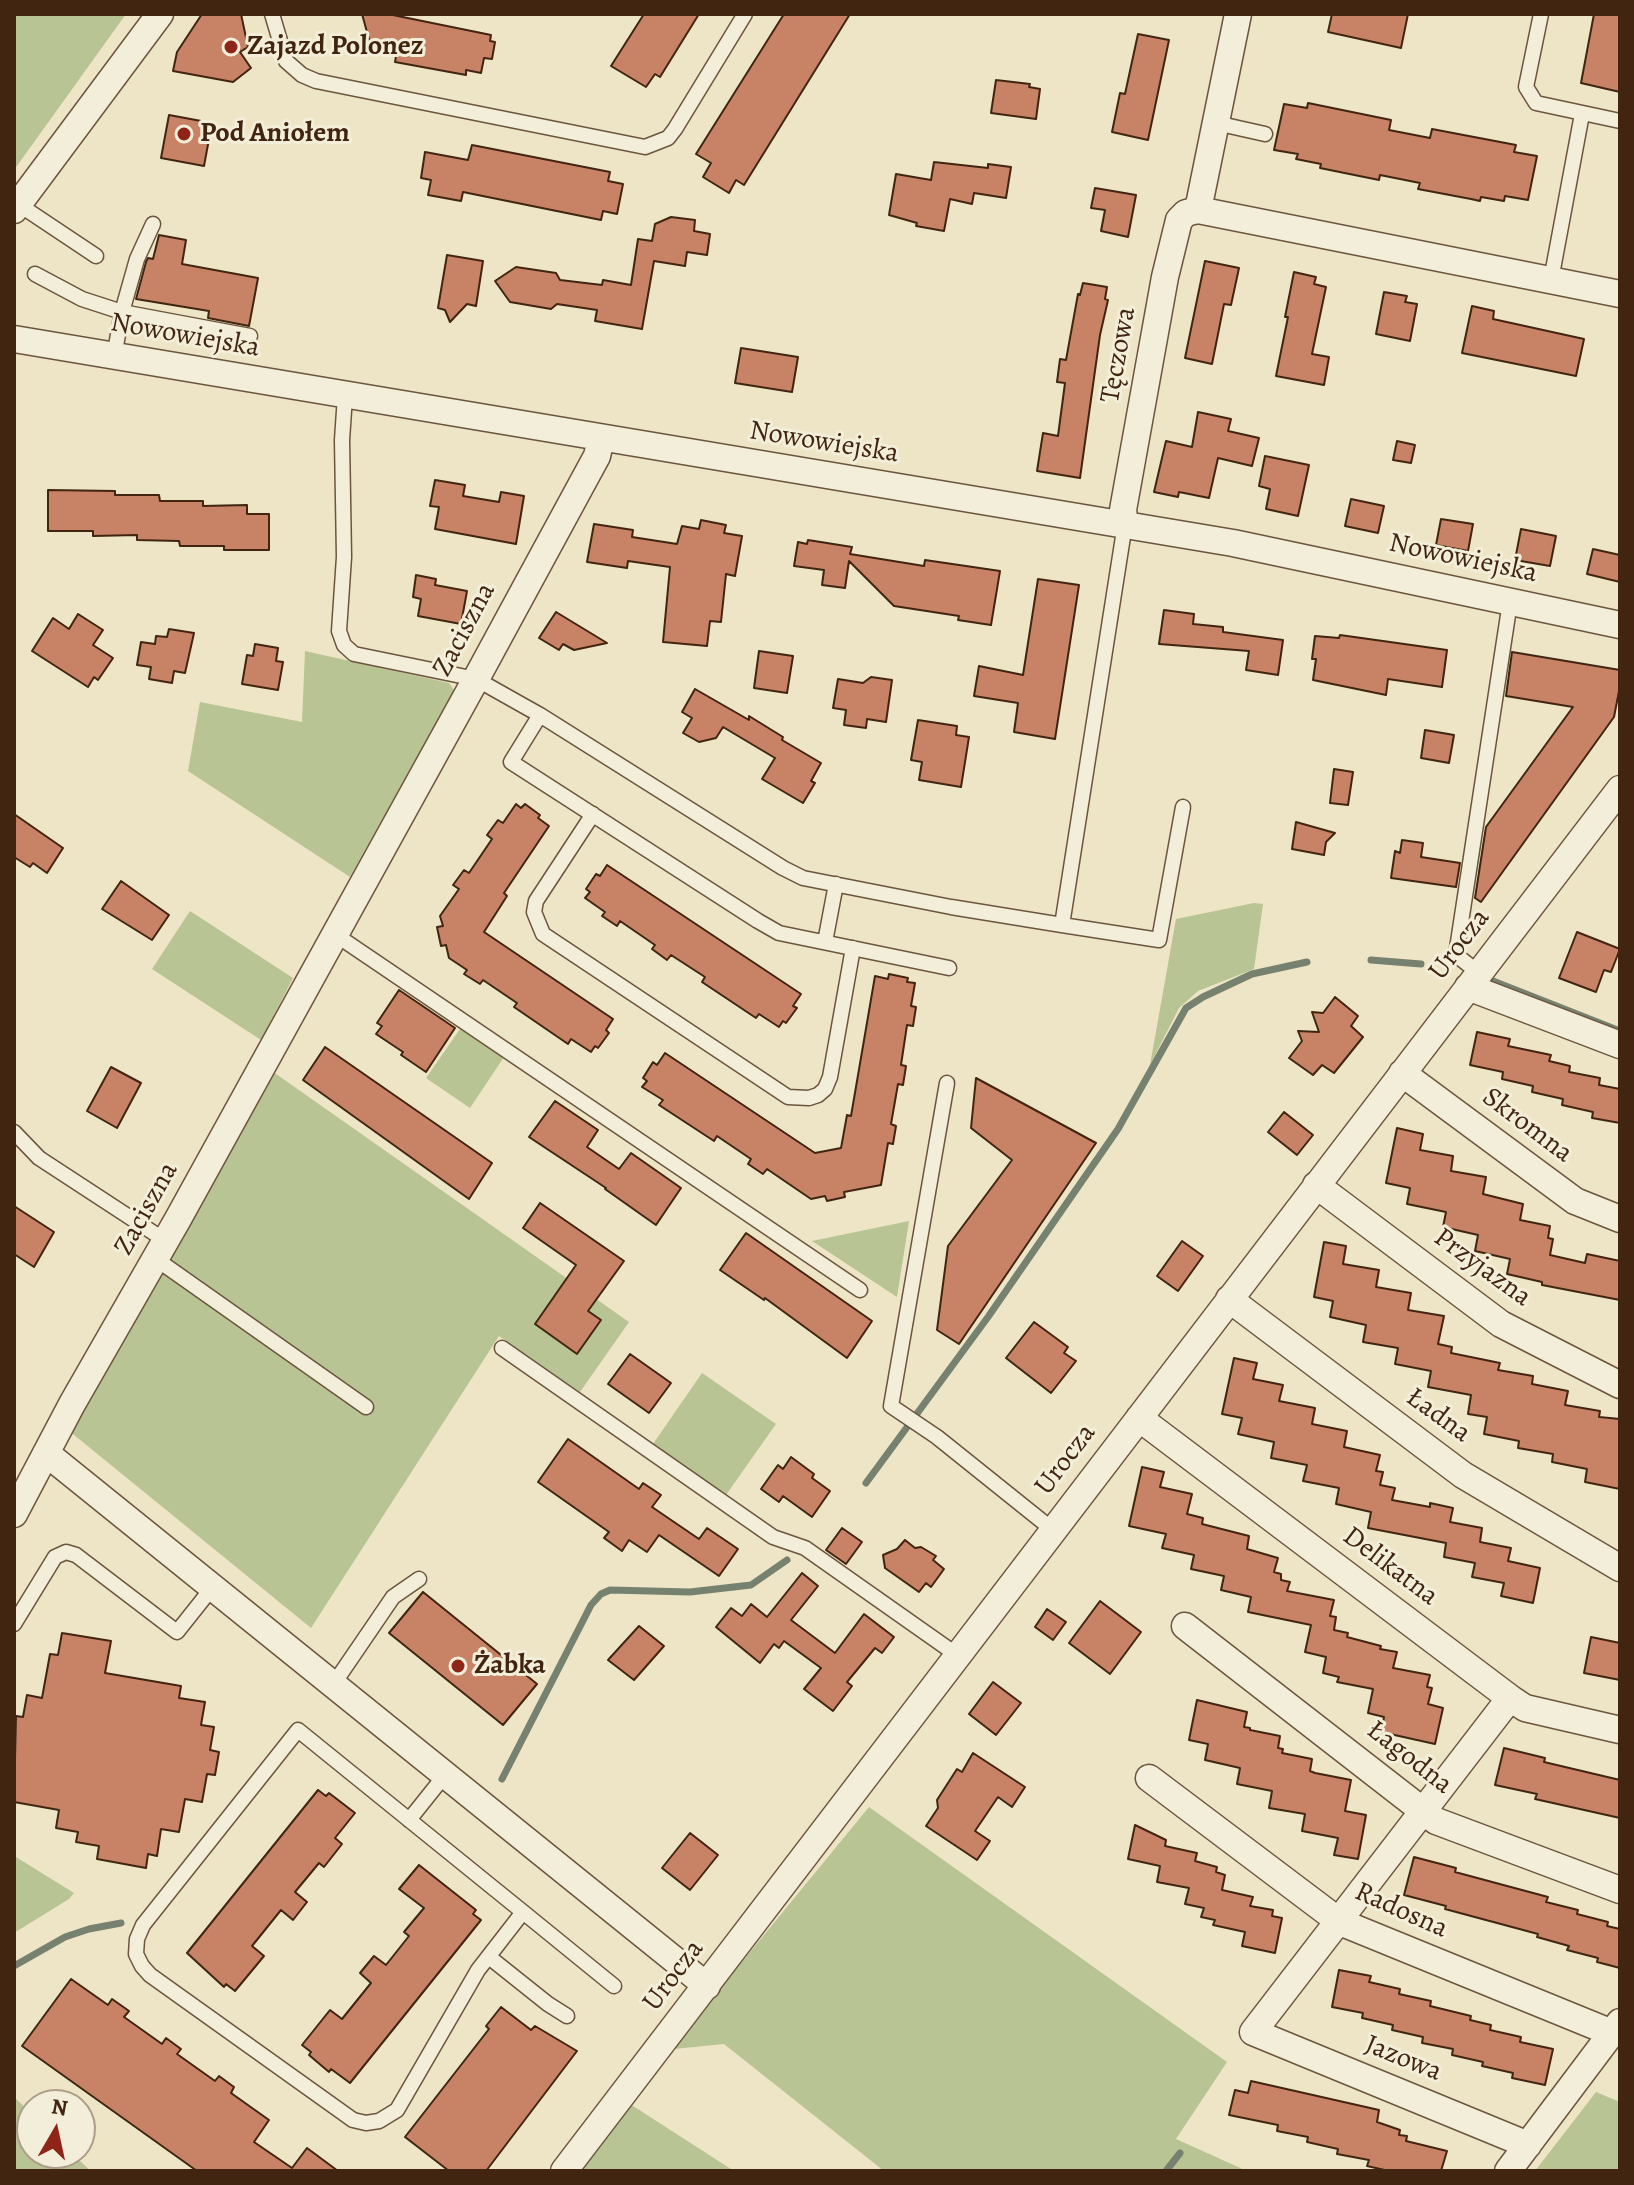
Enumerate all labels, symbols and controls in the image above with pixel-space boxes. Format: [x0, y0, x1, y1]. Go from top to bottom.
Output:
place label: Zajazd Polonez [247, 30, 424, 64]
marker: Zajazd Polonez [222, 38, 240, 56]
place label: Pod Aniołem [200, 117, 350, 151]
marker: Pod Aniołem [175, 125, 193, 143]
street label: Tęczowa [1094, 304, 1144, 406]
street label: Nowowiejska [108, 306, 262, 366]
street label: Nowowiejska [747, 415, 901, 471]
street label: Nowowiejska [1386, 527, 1540, 591]
street label: Zaciszna [426, 577, 504, 683]
street label: Urocza [1422, 903, 1498, 987]
street label: Skromna [1475, 1081, 1579, 1171]
street label: Zaciszna [108, 1157, 186, 1261]
street label: Przyjazna [1427, 1221, 1537, 1315]
street label: Ładna [1399, 1381, 1477, 1451]
street label: Urocza [1028, 1418, 1104, 1502]
street label: Delikatna [1336, 1520, 1444, 1614]
place label: Żabka [474, 1649, 546, 1683]
marker: Żabka [449, 1657, 467, 1675]
street label: Łagodna [1359, 1714, 1459, 1802]
street label: Radosna [1349, 1876, 1453, 1946]
street label: Urocza [636, 1934, 712, 2018]
street label: Jazowa [1360, 2028, 1446, 2090]
north arrow [16, 2089, 96, 2169]
text: N [49, 2091, 70, 2123]

